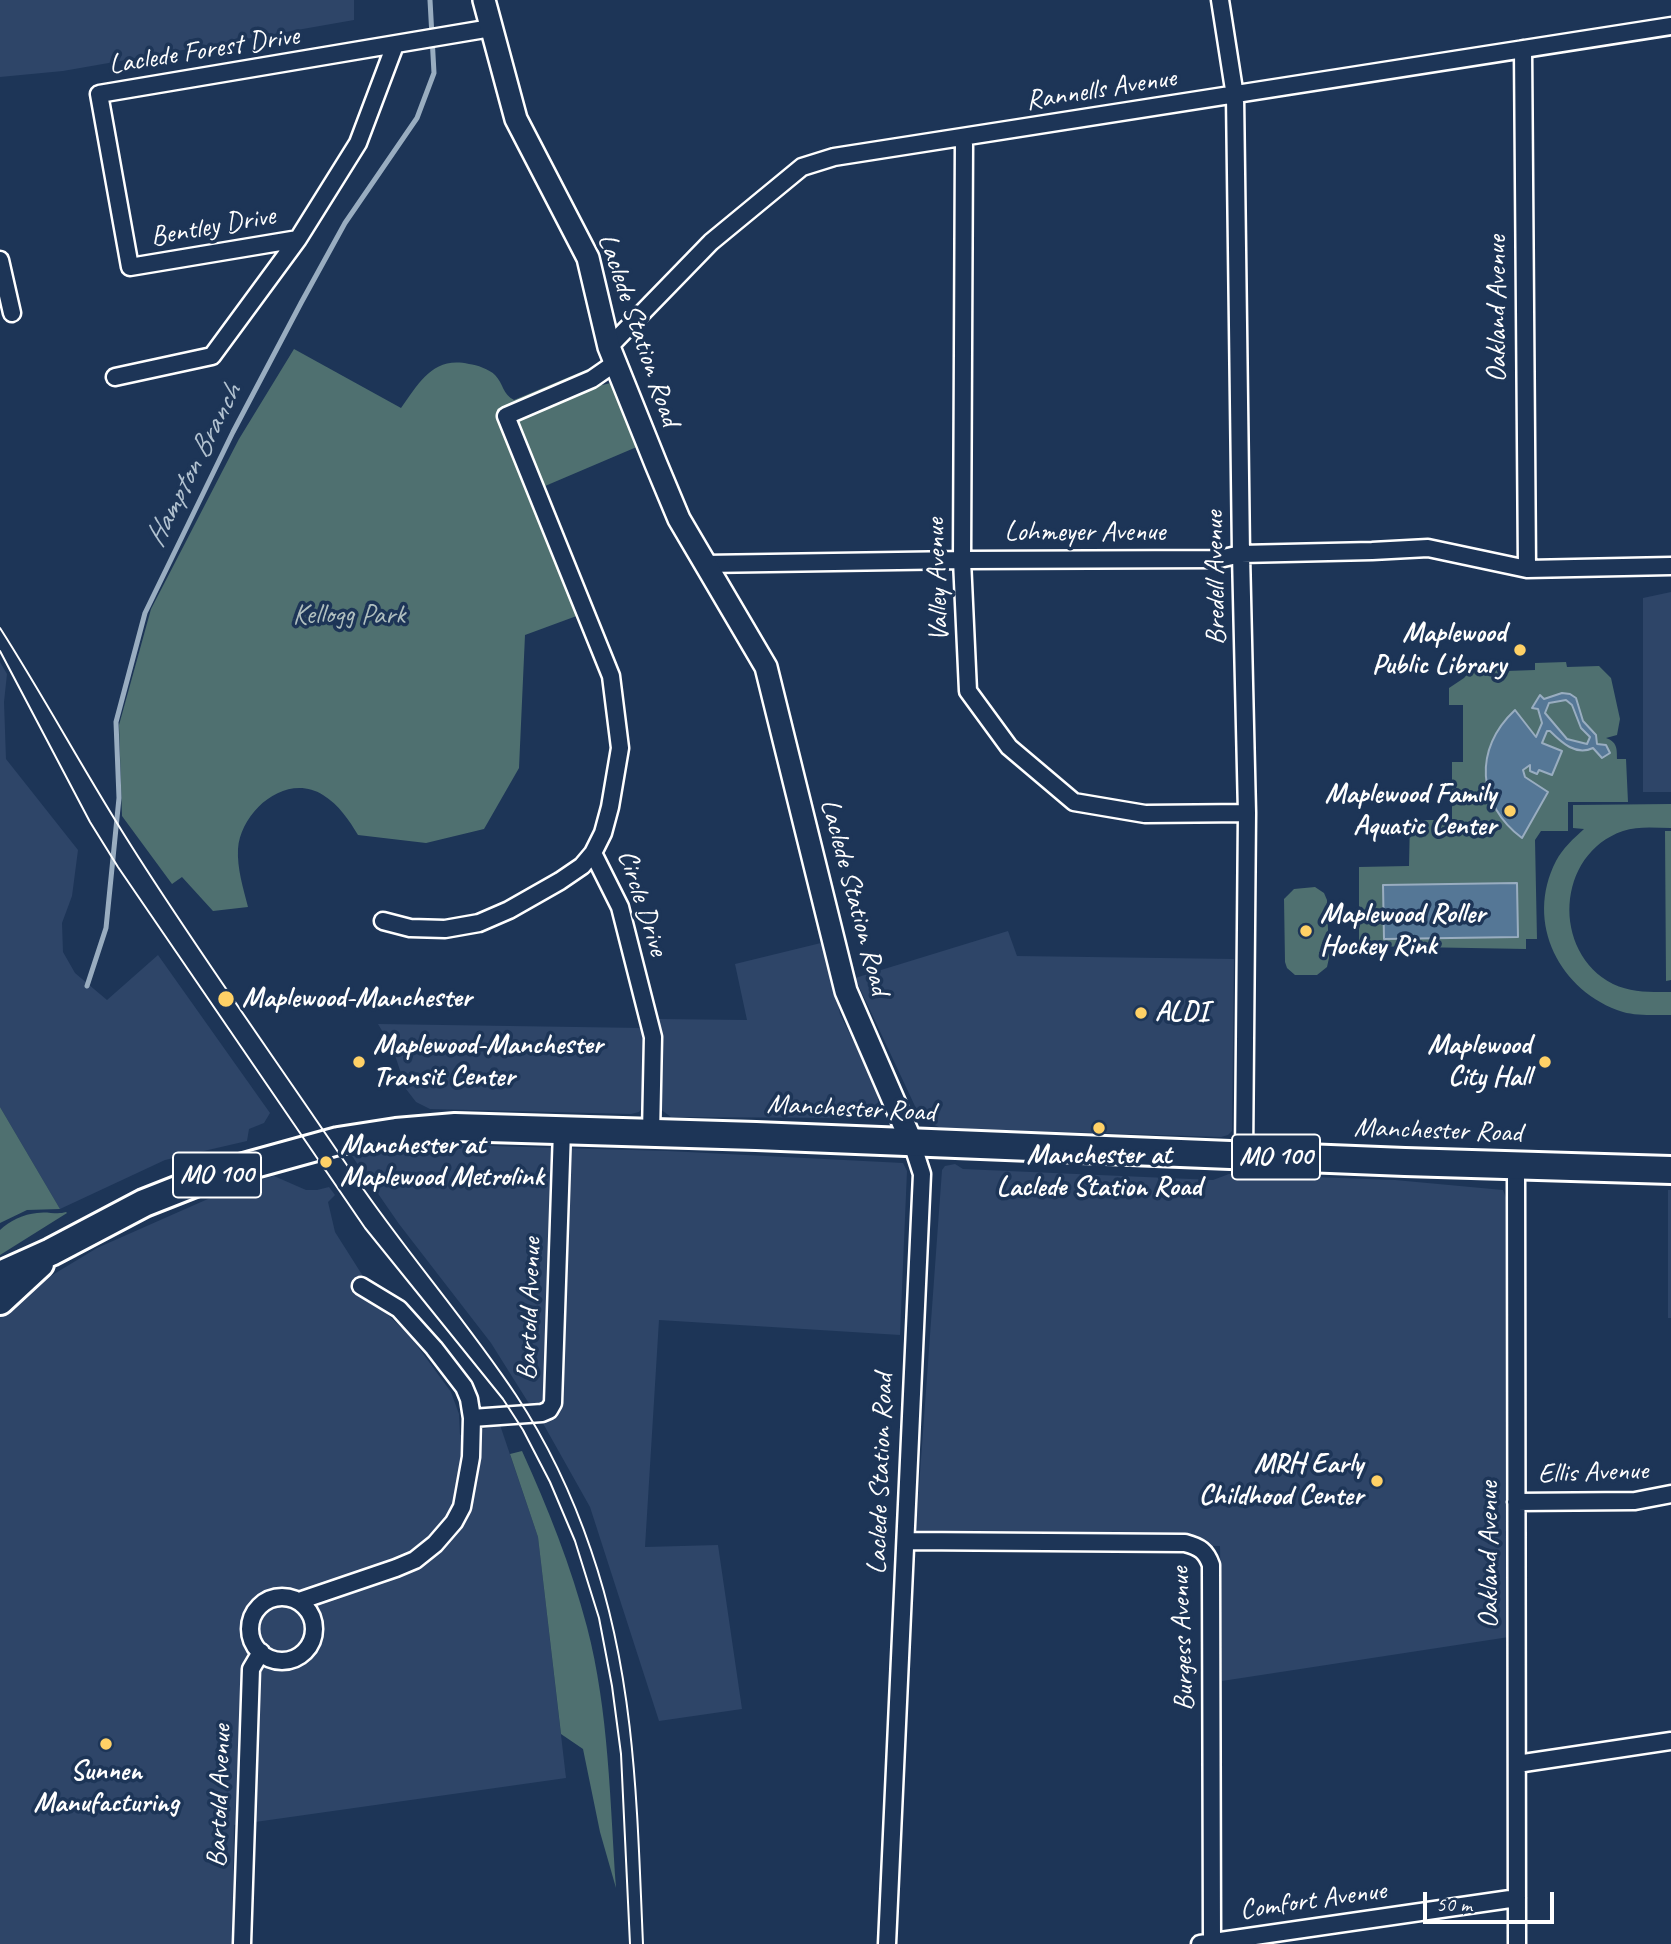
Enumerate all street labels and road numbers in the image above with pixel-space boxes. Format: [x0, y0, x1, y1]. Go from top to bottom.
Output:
street label: Laclede Forest Drive [107, 19, 301, 83]
street label: Rannells Avenue [1024, 62, 1178, 118]
street label: Bentley Drive [148, 200, 278, 254]
street label: Laclede Station Road [589, 229, 687, 431]
street label: Oakland Avenue [1481, 235, 1515, 383]
street label: Bredell Avenue [1198, 511, 1234, 645]
street label: Lohmeyer Avenue [1005, 516, 1165, 550]
street label: Valley Avenue [919, 518, 957, 642]
street label: Laclede Station Road [812, 796, 896, 998]
street label: Circle Drive [609, 846, 675, 960]
street label: Manchester Road [766, 1088, 936, 1130]
street label: Manchester Road [1353, 1111, 1523, 1151]
road number: MO 100 [1232, 1134, 1320, 1180]
road number: MO 100 [173, 1152, 261, 1198]
street label: Bartold Avenue [511, 1237, 549, 1381]
street label: Laclede Station Road [861, 1373, 901, 1575]
street label: Ellis Avenue [1537, 1454, 1649, 1492]
street label: Oakland Avenue [1473, 1481, 1507, 1629]
street label: Burgess Avenue [1164, 1566, 1202, 1712]
street label: Bartold Avenue [201, 1724, 239, 1868]
street label: Comfort Avenue [1238, 1874, 1388, 1928]

